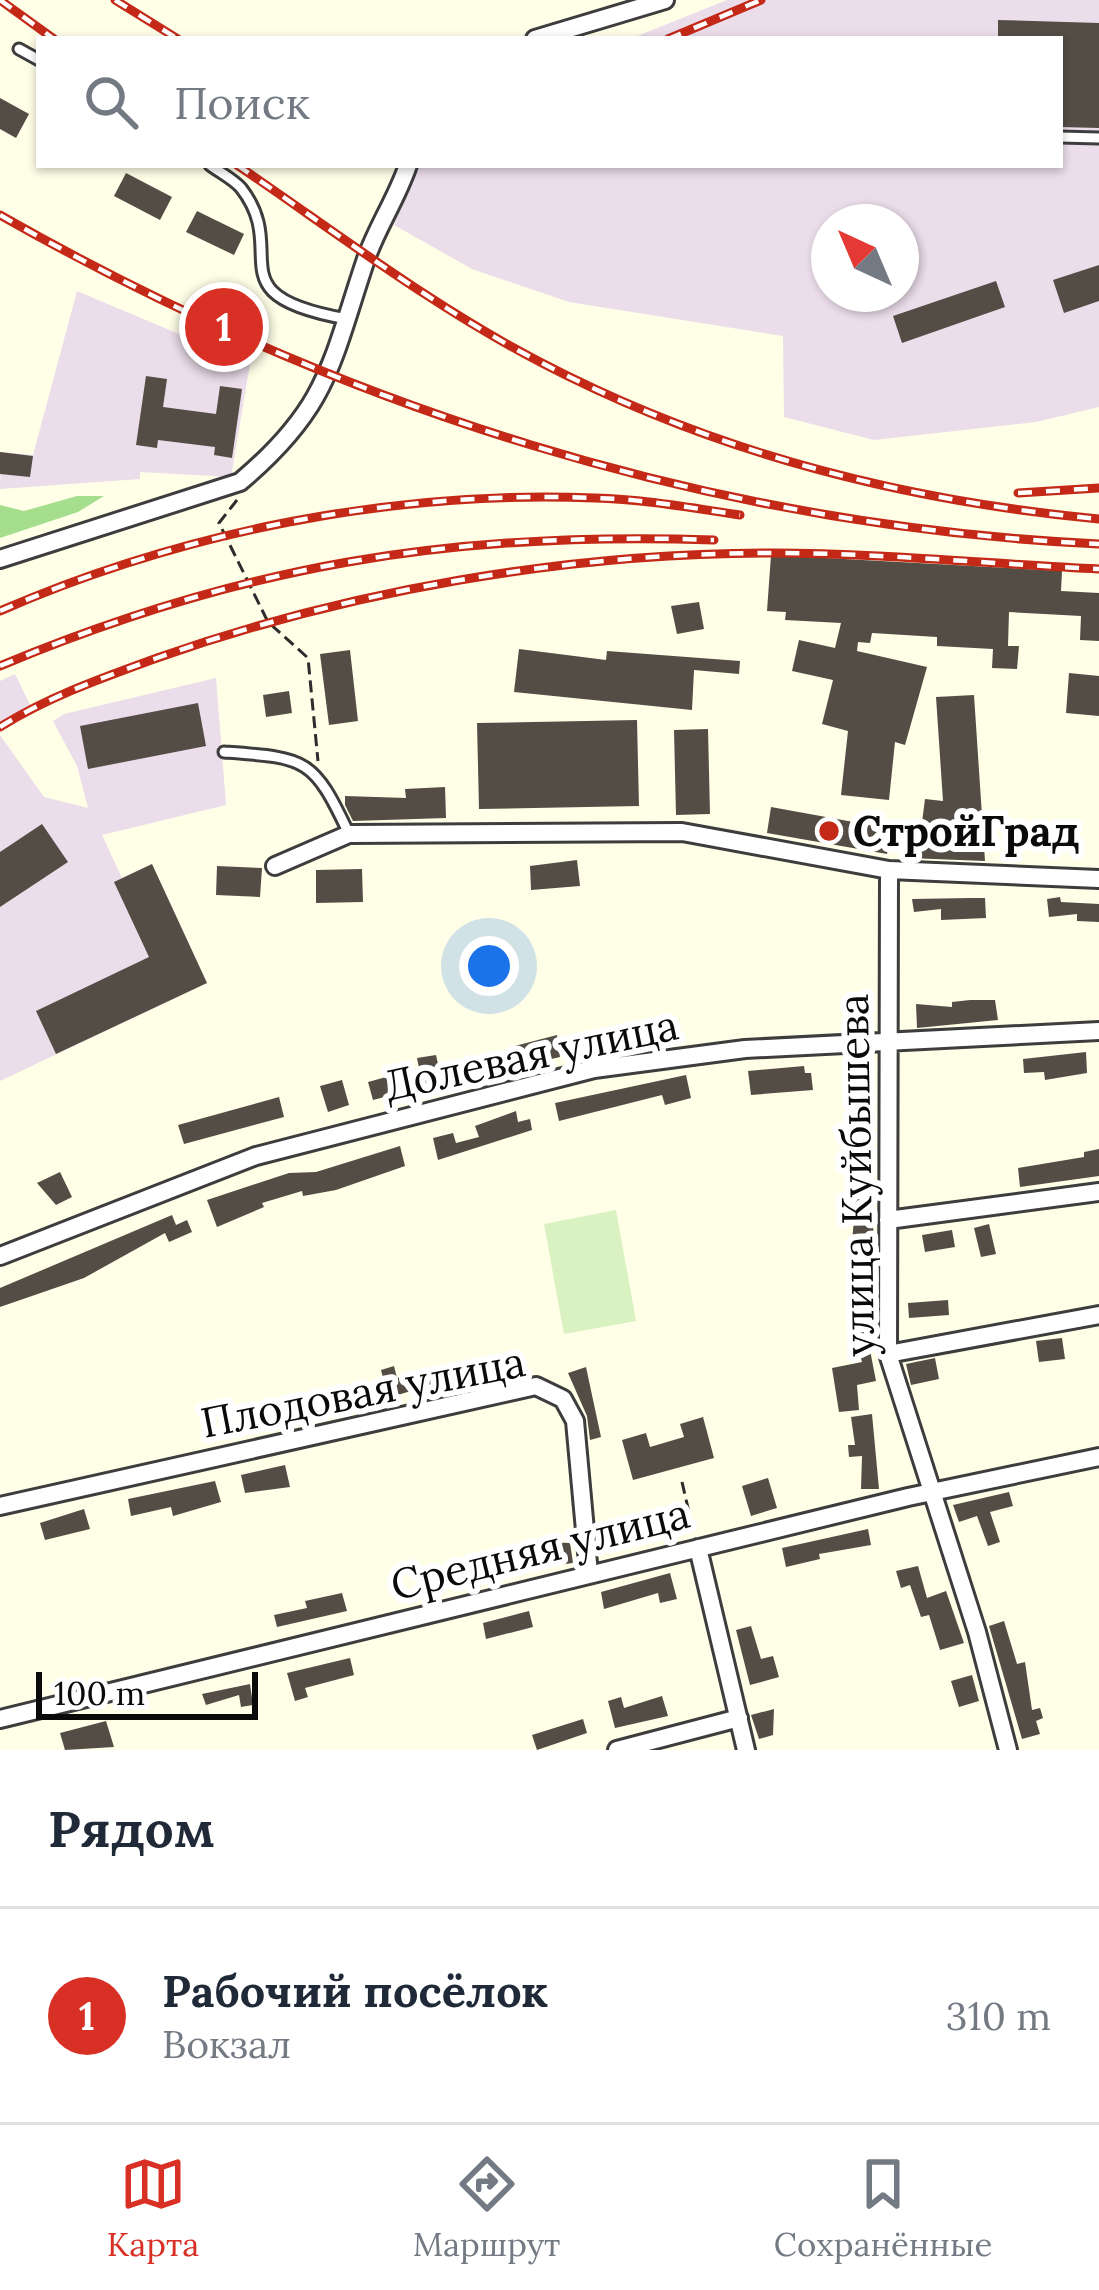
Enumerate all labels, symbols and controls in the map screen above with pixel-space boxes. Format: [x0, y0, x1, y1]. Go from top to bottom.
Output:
search box [36, 36, 1063, 168]
icon: search [78, 69, 144, 135]
text: Поиск [174, 74, 310, 131]
north arrow [811, 204, 919, 312]
pin: 1 [185, 282, 263, 372]
place label: СтройГрад [853, 804, 1079, 858]
marker: СтройГрад [816, 818, 842, 844]
your location [459, 936, 519, 996]
street label: улица Куйбышева [826, 993, 886, 1357]
street label: Долевая улица [379, 997, 683, 1113]
street label: Плодовая улица [196, 1334, 530, 1450]
street label: Средняя улица [385, 1486, 695, 1612]
scale bar [36, 1666, 258, 1719]
text: 100 m [54, 1672, 145, 1714]
text: Рядом [48, 1796, 214, 1861]
text: Рабочий посёлок [162, 1962, 548, 2019]
text: 1 [79, 1991, 95, 2041]
text: 310 m [946, 1991, 1051, 2041]
text: Вокзал [162, 2019, 291, 2069]
tab: Карта [107, 2151, 199, 2265]
tab: Маршрут [413, 2151, 560, 2265]
tab: Сохранённые [774, 2151, 992, 2265]

